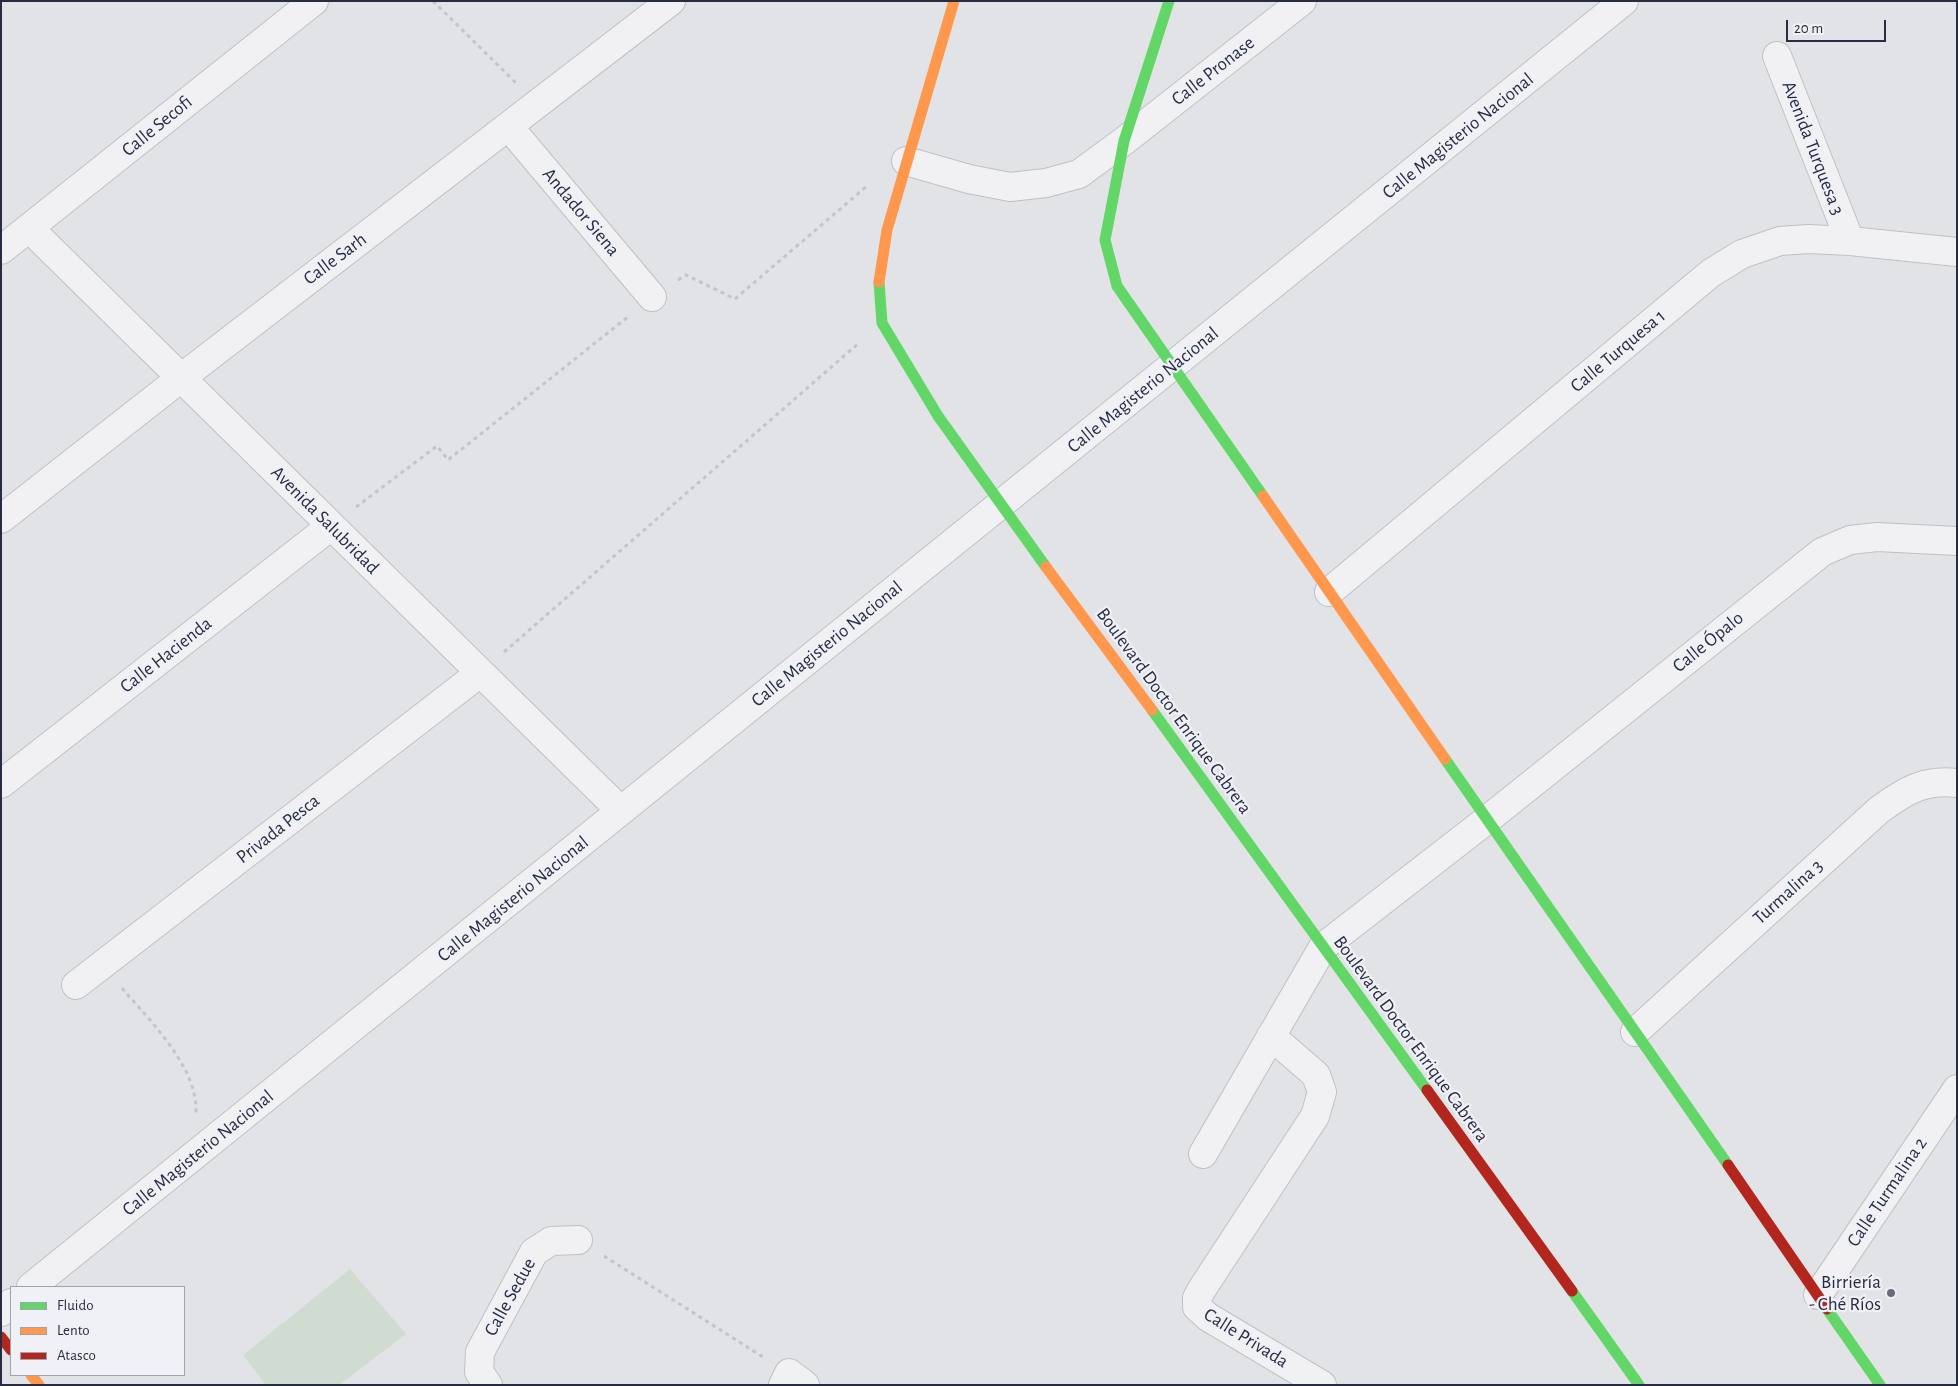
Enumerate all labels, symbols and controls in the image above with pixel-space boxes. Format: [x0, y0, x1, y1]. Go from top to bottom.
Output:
scale bar [1788, 10, 1888, 42]
text: 20 m [1794, 21, 1823, 36]
street label: Calle Pronase [1167, 31, 1259, 111]
street label: Calle Magisterio Nacional [1378, 68, 1538, 204]
street label: Avenida Turquesa 3 [1777, 78, 1849, 218]
street label: Calle Secofi [117, 91, 197, 161]
street label: Andador Siena [537, 163, 625, 261]
street label: Calle Sarh [299, 228, 371, 290]
street label: Calle Turquesa 1 [1566, 305, 1670, 397]
street label: Calle Magisterio Nacional [1063, 322, 1223, 458]
street label: Avenida Salubridad [266, 461, 384, 579]
street label: Calle Magisterio Nacional [747, 576, 907, 712]
street label: Boulevard Doctor Enrique Cabrera [1091, 603, 1257, 819]
street label: Calle Ópalo [1668, 607, 1748, 677]
street label: Calle Hacienda [115, 612, 217, 698]
street label: Privada Pesca [232, 789, 324, 869]
street label: Calle Magisterio Nacional [433, 831, 593, 967]
street label: Turmalina 3 [1748, 855, 1828, 929]
street label: Boulevard Doctor Enrique Cabrera [1328, 931, 1494, 1147]
street label: Calle Magisterio Nacional [118, 1085, 278, 1221]
street label: Calle Turmalina 2 [1842, 1133, 1932, 1251]
street label: Calle Sedue [479, 1254, 541, 1340]
place label: Birriería - Ché Ríos [1809, 1271, 1881, 1315]
legend [10, 1286, 185, 1376]
marker: Birriería - Ché Ríos [1885, 1287, 1897, 1299]
text: Fluido [57, 1298, 94, 1313]
street label: Calle Privada [1200, 1303, 1292, 1373]
text: Lento [57, 1323, 90, 1338]
text: Atasco [57, 1348, 96, 1363]

